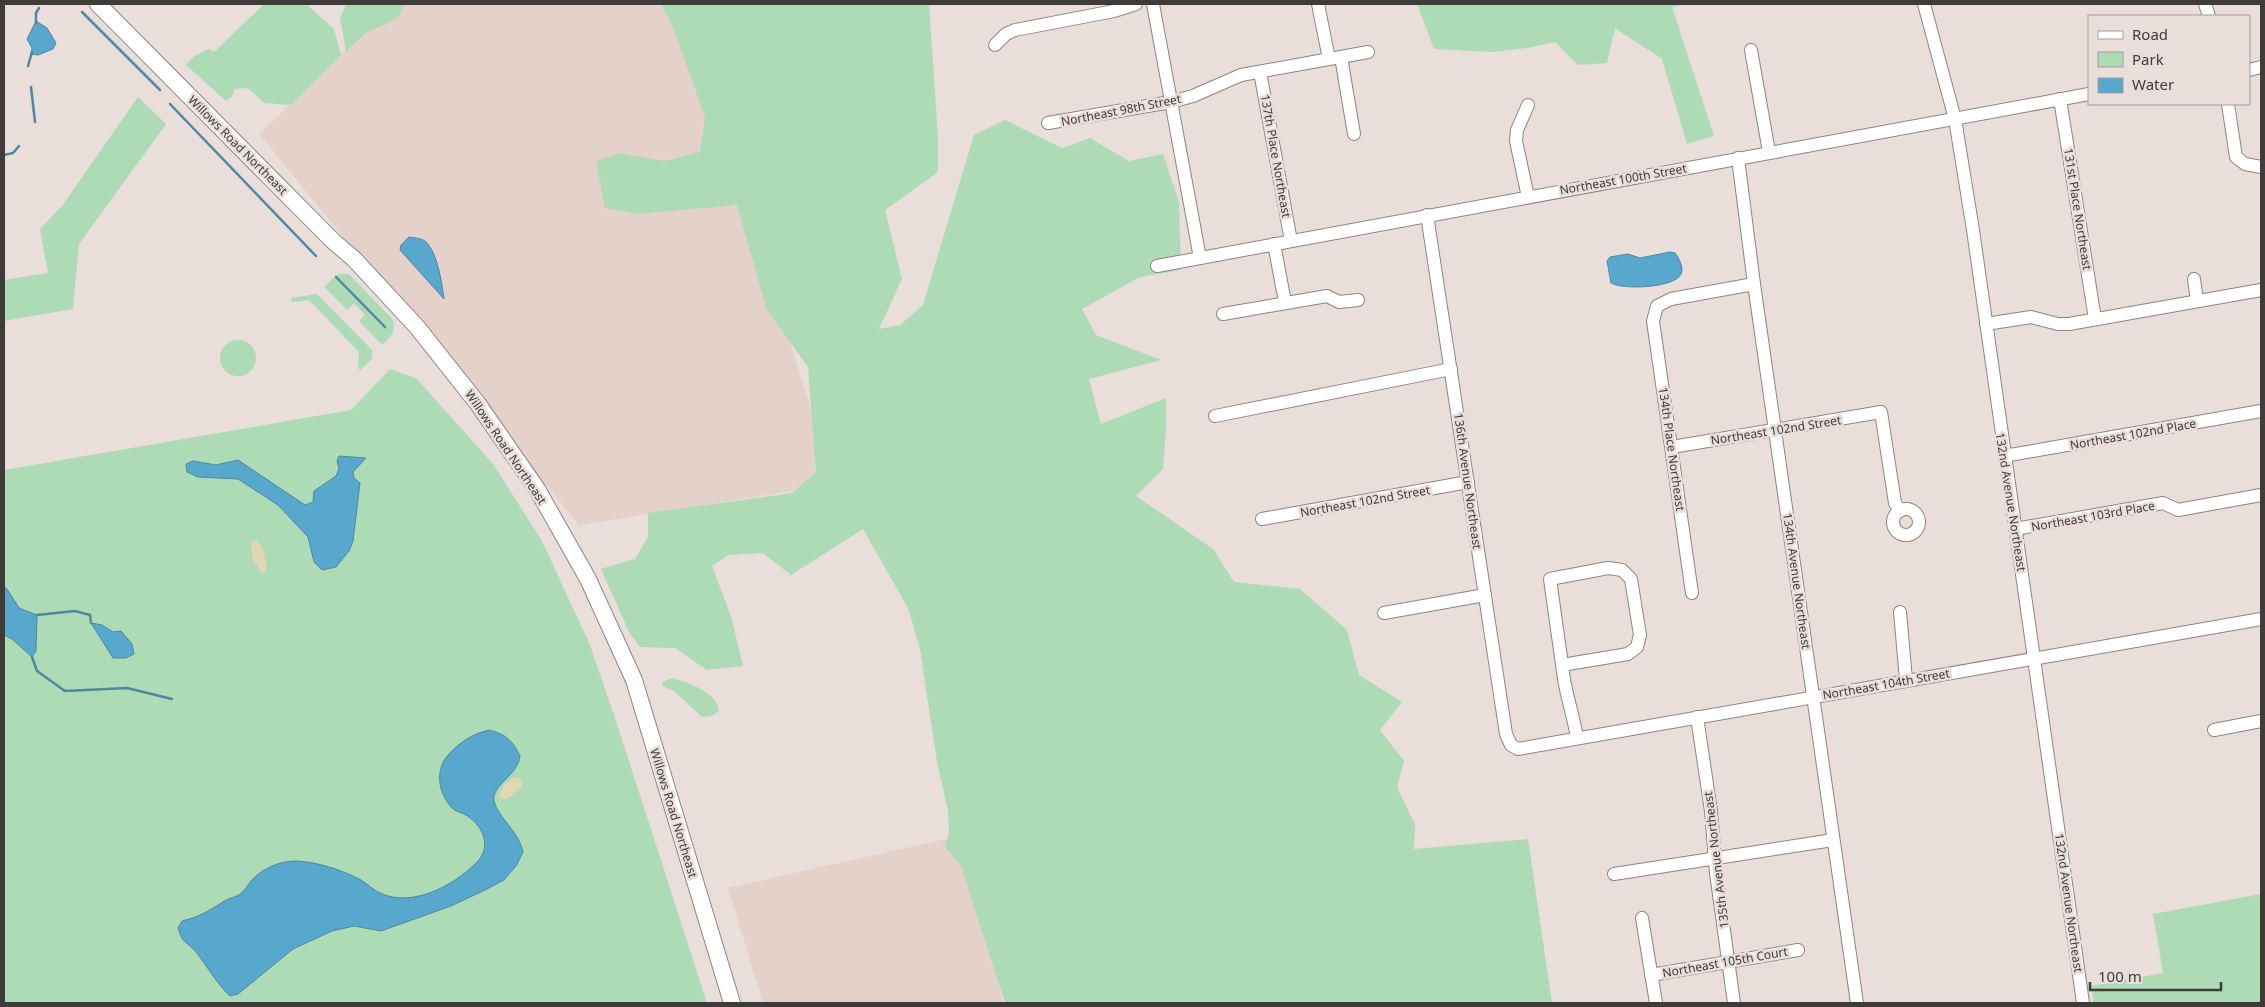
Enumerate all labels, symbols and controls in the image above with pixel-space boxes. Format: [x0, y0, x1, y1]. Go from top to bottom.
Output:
legend [2088, 15, 2250, 105]
text: Road [2132, 24, 2168, 44]
text: Park [2132, 49, 2164, 69]
text: Water [2132, 74, 2174, 94]
street label: Northeast 98th Street [1060, 90, 1183, 130]
street label: Willows Road Northeast [184, 91, 292, 199]
street label: 137th Place Northeast [1257, 93, 1295, 220]
street label: 131st Place Northeast [2060, 147, 2096, 272]
street label: Northeast 100th Street [1558, 159, 1689, 199]
street label: 134th Place Northeast [1655, 386, 1689, 513]
street label: Willows Road Northeast [461, 387, 551, 508]
street label: Northeast 102nd Street [1710, 411, 1843, 449]
street label: 136th Avenue Northeast [1450, 412, 1486, 551]
street label: Northeast 102nd Place [2069, 414, 2198, 453]
street label: 132nd Avenue Northeast [1992, 431, 2030, 573]
street label: Northeast 102nd Street [1299, 481, 1432, 521]
street label: Northeast 103rd Place [2030, 497, 2156, 535]
street label: 134th Avenue Northeast [1779, 512, 1815, 651]
street label: Northeast 104th Street [1821, 664, 1952, 704]
street label: Willows Road Northeast [646, 746, 702, 880]
street label: 135th Avenue Northeast [1699, 790, 1733, 929]
street label: 132nd Avenue Northeast [2051, 832, 2087, 974]
street label: Northeast 105th Court [1661, 943, 1790, 981]
scale bar [2090, 960, 2221, 992]
text: 100 m [2098, 966, 2142, 986]

